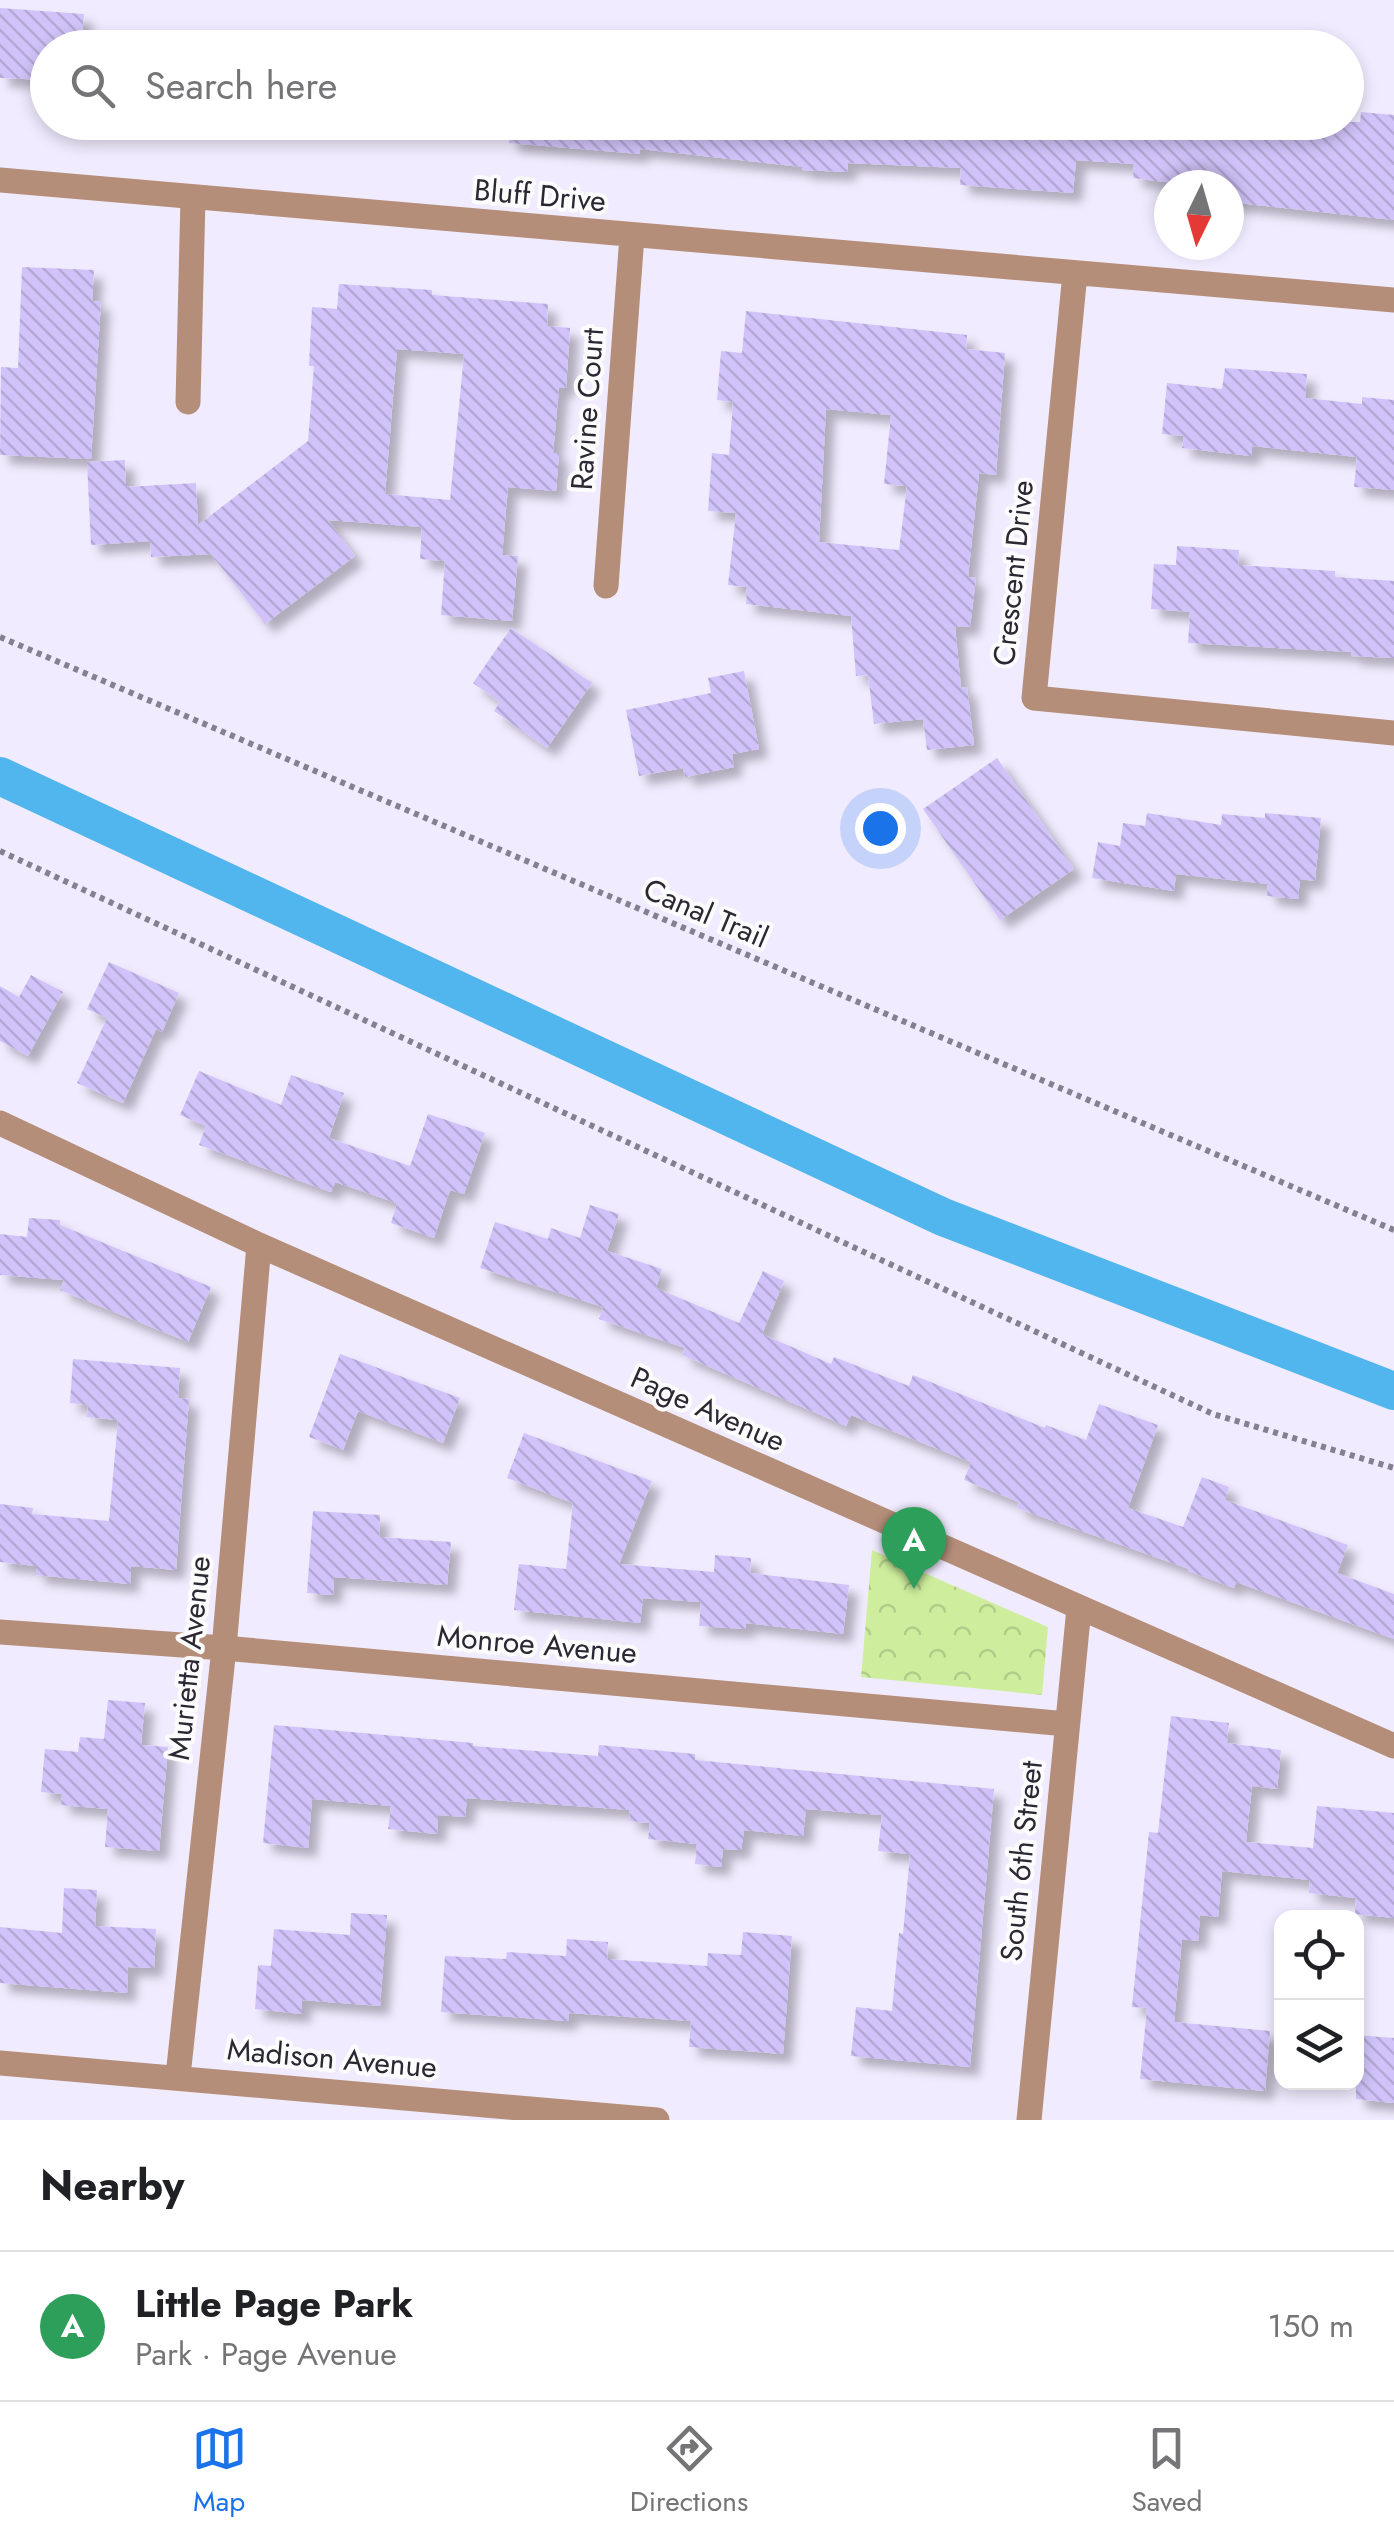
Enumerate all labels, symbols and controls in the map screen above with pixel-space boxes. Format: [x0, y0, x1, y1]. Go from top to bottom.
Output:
search box [30, 30, 1364, 140]
icon: search [65, 58, 120, 113]
text: Search here [145, 58, 337, 113]
street label: Bluff Drive [472, 168, 608, 222]
north arrow [1154, 170, 1244, 260]
street label: Ravine Court [560, 326, 614, 492]
street label: Crescent Drive [982, 478, 1044, 668]
your location [855, 803, 906, 854]
street label: Canal Trail [637, 867, 775, 959]
street label: Page Avenue [624, 1356, 792, 1462]
pin: A [882, 1506, 946, 1589]
street label: Murietta Avenue [157, 1554, 221, 1762]
street label: Monroe Avenue [435, 1614, 639, 1674]
street label: South 6th Street [989, 1758, 1053, 1963]
map controls [1274, 1910, 1364, 2090]
button: locate [1274, 1910, 1364, 2000]
button: layers [1274, 2000, 1364, 2090]
street label: Madison Avenue [225, 2027, 439, 2089]
text: Nearby [40, 2155, 184, 2216]
text: Little Page Park [135, 2276, 413, 2331]
text: A [61, 2303, 84, 2349]
text: 150 m [1268, 2303, 1354, 2349]
text: Park · Page Avenue [135, 2331, 397, 2377]
tab: Map [192, 2421, 247, 2522]
tab: Directions [630, 2421, 748, 2522]
tab: Saved [1131, 2421, 1202, 2522]

